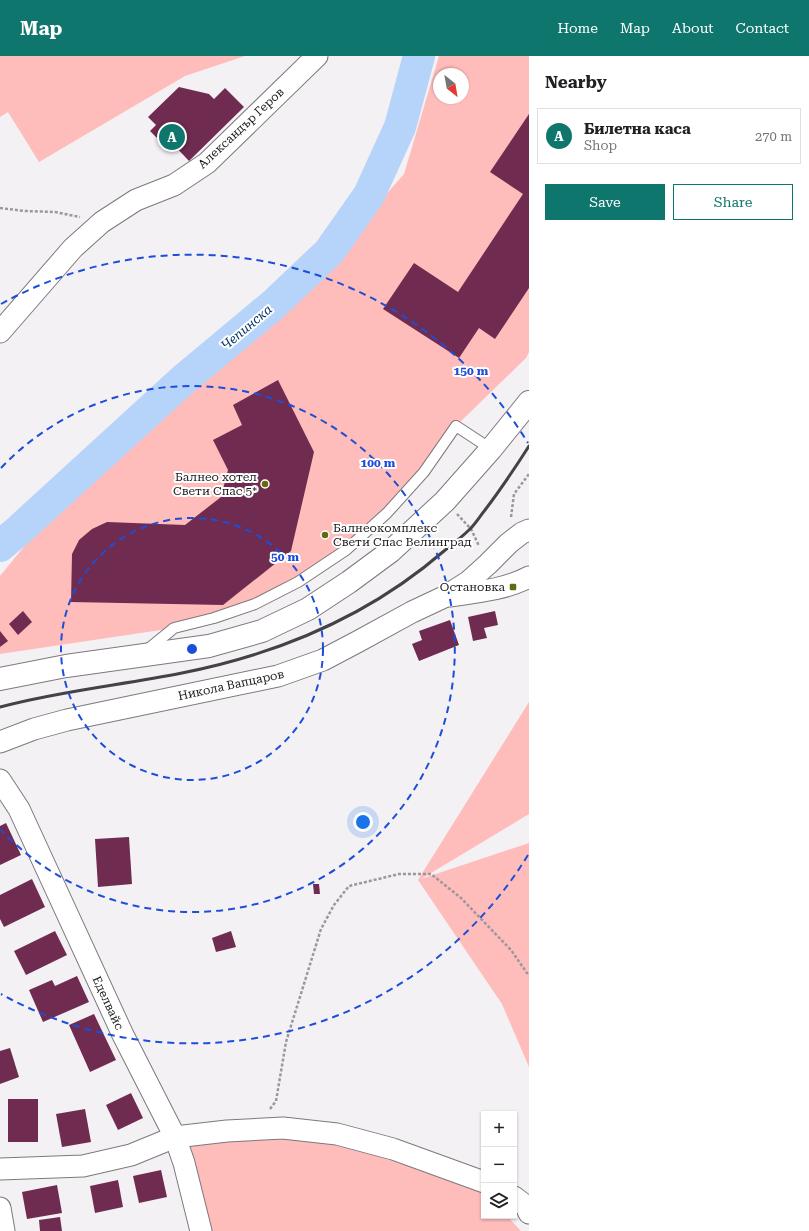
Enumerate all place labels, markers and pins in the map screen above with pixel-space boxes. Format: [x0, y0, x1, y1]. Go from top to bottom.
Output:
pin: A [159, 122, 185, 152]
place label: Балнео хотел Свети Спас 5* [173, 470, 257, 498]
marker: Балнео хотел Свети Спас 5* [260, 479, 270, 489]
place label: Балнеокомплекс Свети Спас Велинград [333, 521, 472, 549]
marker: Балнеокомплекс Свети Спас Велинград [320, 530, 330, 540]
place label: Остановка [440, 580, 505, 594]
marker: Остановка [508, 582, 518, 592]
centre of rings [185, 642, 199, 656]

